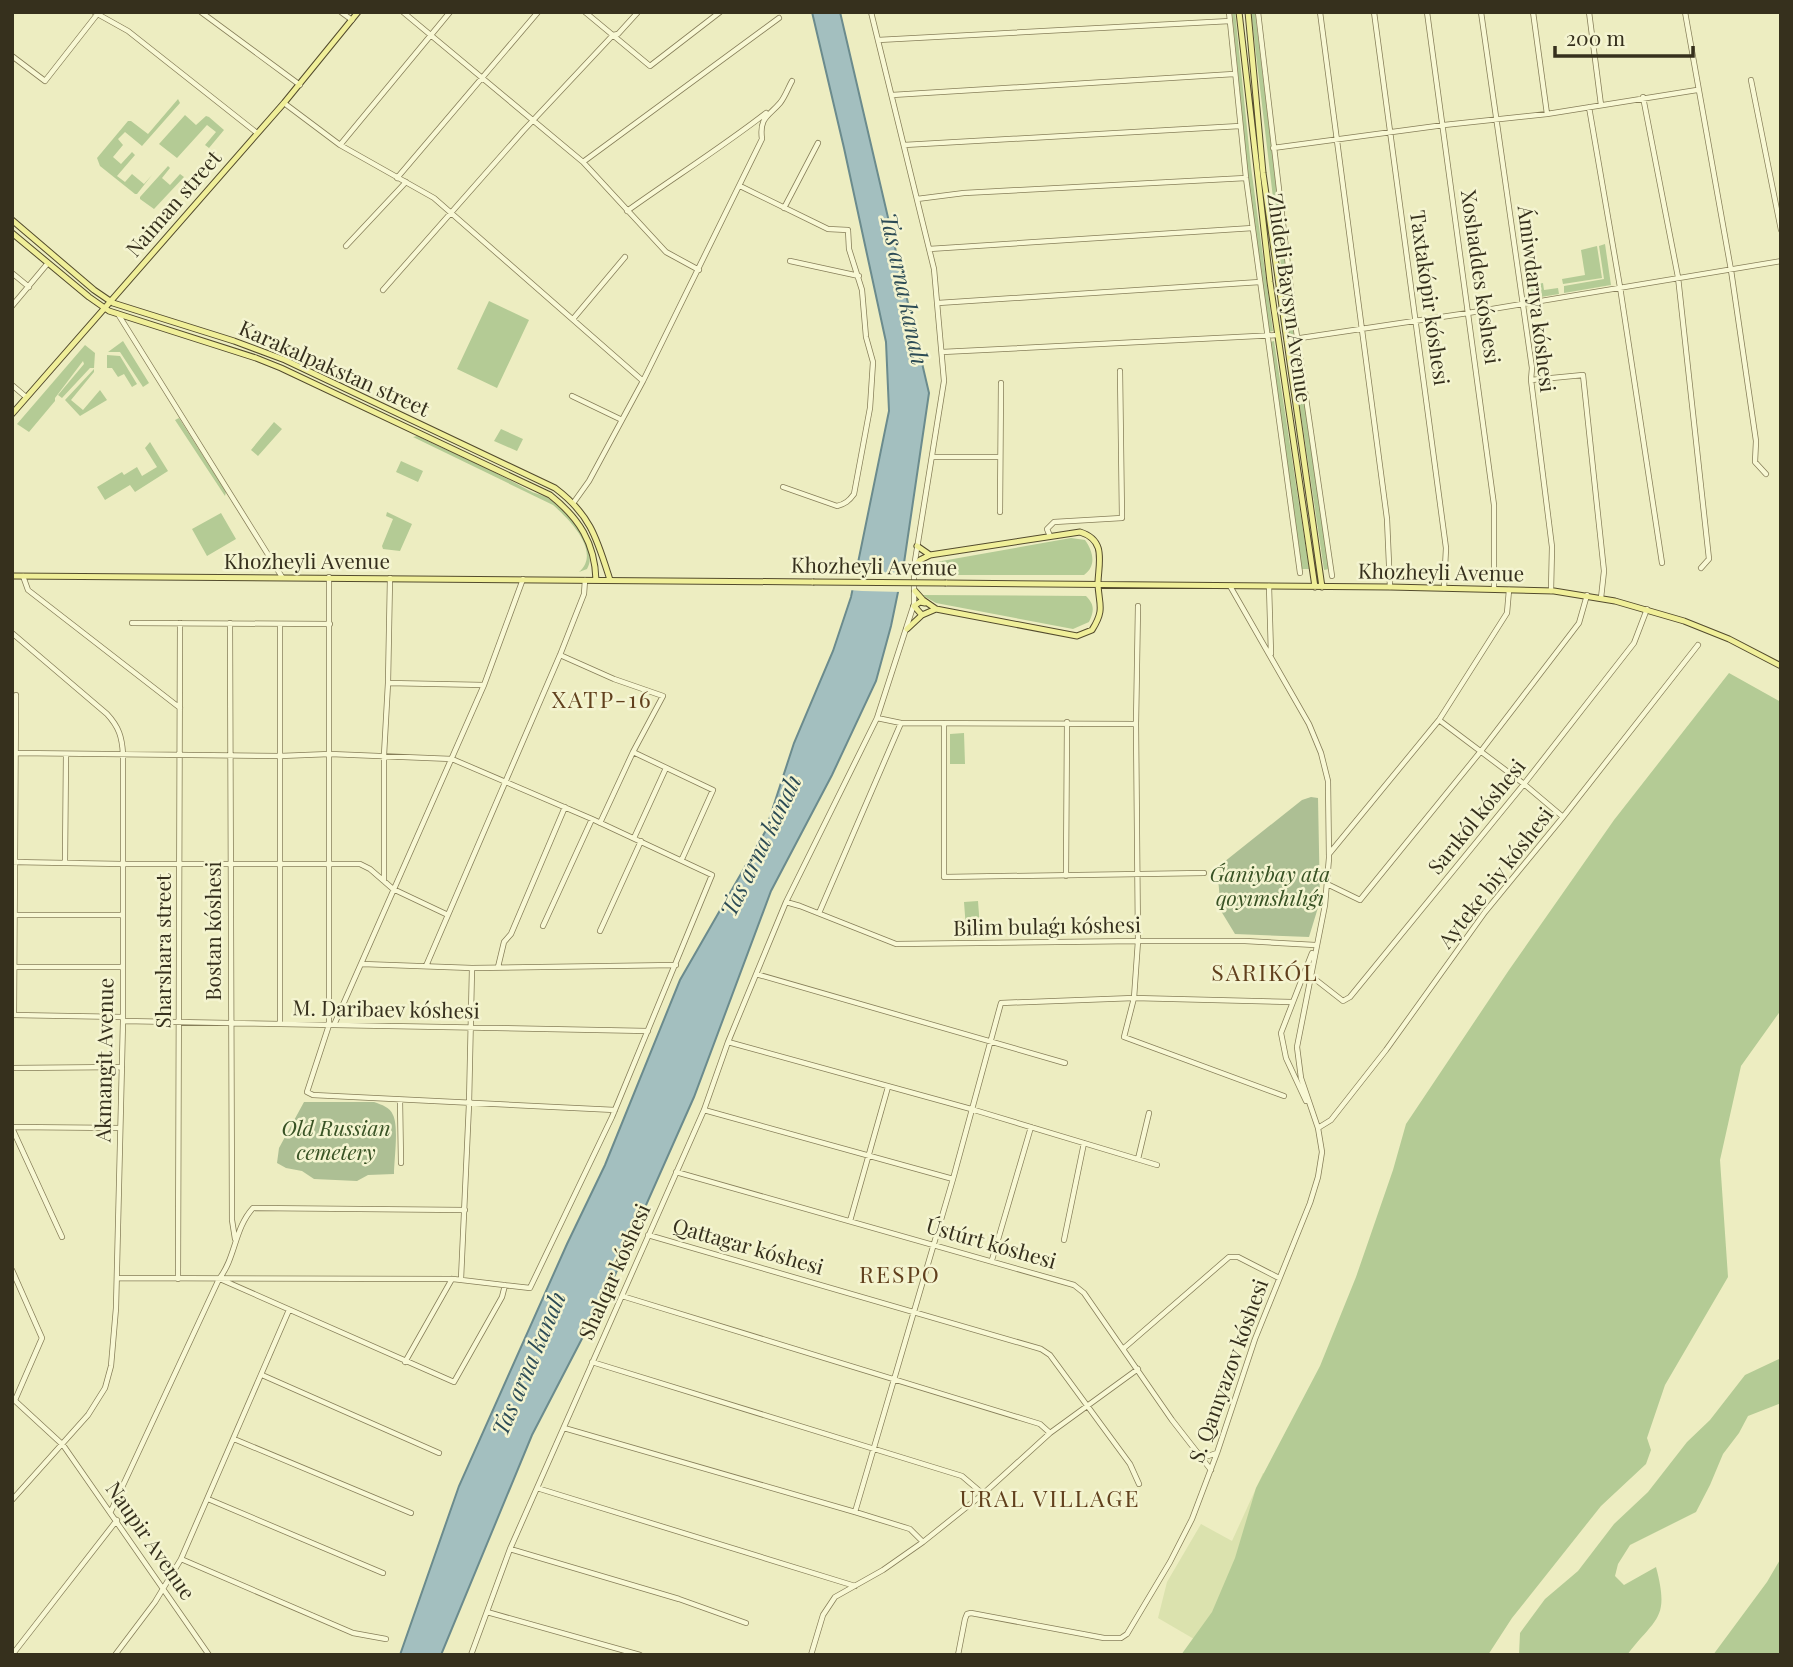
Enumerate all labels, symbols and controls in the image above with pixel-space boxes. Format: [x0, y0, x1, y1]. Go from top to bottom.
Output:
scale bar [1555, 14, 1693, 58]
text: 200 m [1566, 23, 1625, 51]
street label: Naiman street [119, 143, 227, 262]
street label: Xoshaddes kóshesi [1456, 188, 1508, 366]
street label: Zhideli Baysyn Avenue [1262, 191, 1320, 404]
street label: Ámiwdarıya kóshesi [1513, 203, 1563, 394]
street label: Taxtakópir kóshesi [1405, 208, 1457, 387]
water label: Tas arna kanalı [874, 210, 937, 368]
street label: Karakalpakstan street [235, 313, 435, 422]
street label: Khozheyli Avenue [224, 546, 390, 574]
street label: Khozheyli Avenue [791, 550, 957, 580]
street label: Khozheyli Avenue [1358, 556, 1524, 586]
district label: XATP-16 [551, 683, 653, 714]
street label: Sarıkól kóshesi [1420, 752, 1531, 879]
water label: Tas arna kanalı [712, 769, 807, 922]
street label: Ayteke biy kóshesi [1430, 801, 1558, 954]
park label: Ǵaniybay ata qoyımshılıǵı [1210, 859, 1330, 911]
street label: Bostan kóshesi [198, 861, 226, 1001]
street label: Sharshara street [148, 873, 176, 1028]
street label: Bilim bulaǵı kóshesi [953, 909, 1141, 941]
district label: SARIKÓL [1211, 956, 1319, 987]
street label: Akmangit Avenue [88, 978, 118, 1143]
street label: M. Daribaev kóshesi [292, 992, 480, 1024]
park label: Old Russian cemetery [281, 1113, 391, 1165]
street label: Shalqar kóshesi [571, 1199, 656, 1344]
street label: Qattagar kóshesi [670, 1210, 827, 1280]
street label: Ústúrt kóshesi [923, 1210, 1060, 1274]
district label: RESPO [859, 1258, 941, 1289]
street label: S. Qanıyazov kóshesi [1181, 1275, 1273, 1466]
water label: Tas arna kanalı [483, 1286, 572, 1441]
street label: Naupir Avenue [101, 1475, 203, 1604]
district label: URAL VILLAGE [960, 1482, 1140, 1513]

